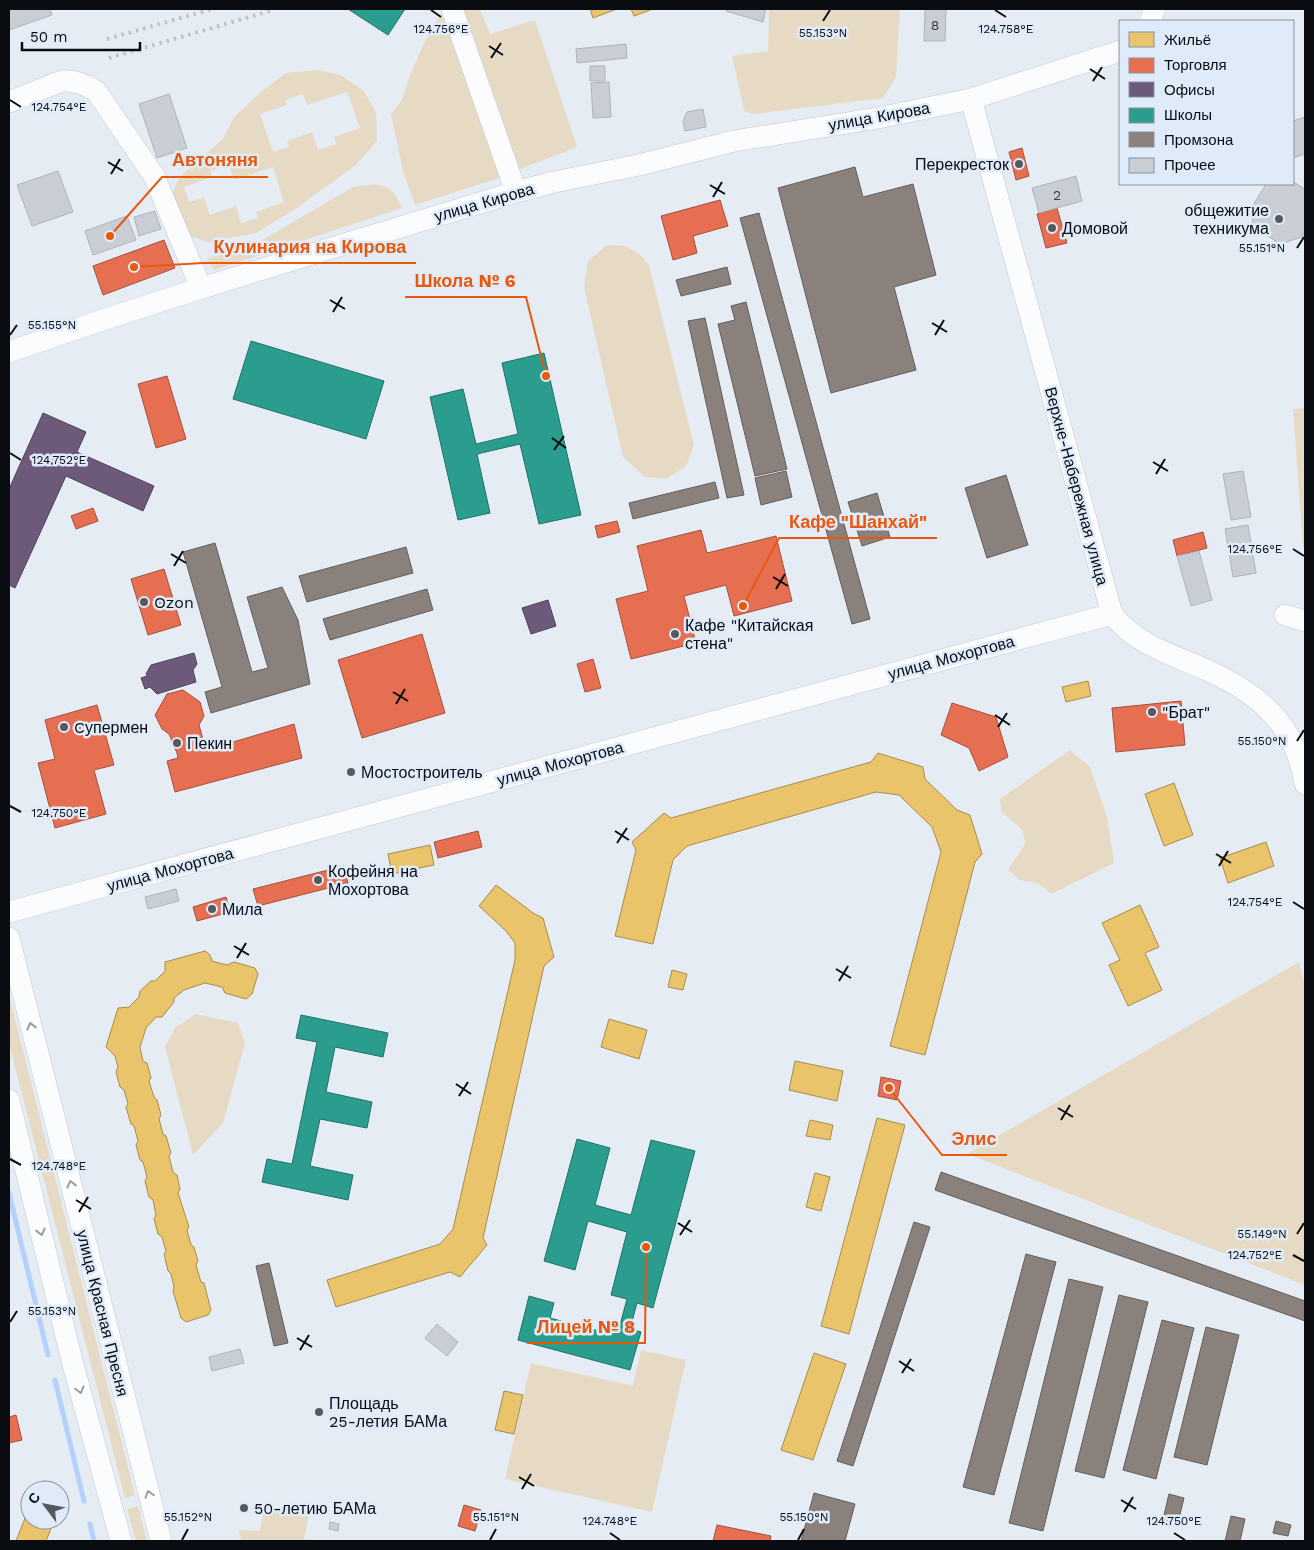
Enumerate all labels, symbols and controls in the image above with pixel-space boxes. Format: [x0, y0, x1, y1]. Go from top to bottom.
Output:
house number: 8 [931, 17, 939, 33]
scale bar [22, 20, 140, 52]
legend [1119, 20, 1294, 185]
text: 124.756°E [414, 22, 469, 36]
text: 124.758°E [979, 22, 1034, 36]
text: 55.153°N [799, 26, 847, 40]
text: 50 m [30, 28, 67, 46]
text: Жильё [1164, 31, 1211, 49]
text: Торговля [1164, 56, 1227, 74]
text: Офисы [1164, 81, 1215, 99]
street label: улица Кирова [827, 98, 931, 135]
text: 124.754°E [32, 100, 87, 114]
text: Школы [1164, 106, 1212, 124]
text: Промзона [1164, 131, 1234, 149]
callout: Автоняня [162, 144, 268, 177]
text: Автоняня [172, 149, 258, 170]
place label: Перекресток [915, 155, 1010, 174]
text: Прочее [1164, 156, 1216, 174]
marker: Перекресток [1013, 158, 1025, 170]
street label: улица Кирова [432, 179, 536, 226]
house number: 2 [1053, 187, 1061, 203]
place label: общежитие техникума [1184, 201, 1269, 238]
marker: общежитие техникума [1273, 213, 1285, 225]
place label: Домовой [1062, 219, 1128, 238]
marker: Домовой [1046, 222, 1058, 234]
callout: Кулинария на Кирова [203, 230, 416, 263]
text: Кулинария на Кирова [214, 236, 407, 257]
text: 55.151°N [1239, 241, 1285, 255]
callout: Школа № 6 [405, 264, 526, 297]
text: Школа № 6 [414, 270, 516, 291]
text: 55.155°N [28, 318, 76, 332]
street label: Верхне-Набережная улица [1041, 385, 1112, 588]
text: 124.752°E [32, 453, 87, 467]
callout: Кафе "Шанхай" [779, 505, 937, 538]
text: Кафе "Шанхай" [789, 511, 927, 532]
text: 124.756°E [1228, 542, 1283, 556]
place label: Ozon [154, 593, 194, 612]
marker: Ozon [138, 596, 150, 608]
place label: Кафе "Китайская стена" [685, 616, 813, 653]
marker: Кафе "Китайская стена" [669, 628, 681, 640]
street label: улица Мохортова [886, 631, 1017, 684]
place label: "Брат" [1162, 703, 1210, 722]
marker: "Брат" [1146, 706, 1158, 718]
place label: Cупермен [74, 718, 148, 737]
marker: Cупермен [58, 721, 70, 733]
place label: Пекин [187, 734, 232, 753]
text: 55.150°N [1237, 734, 1287, 748]
marker: Пекин [171, 737, 183, 749]
street label: улица Мохортова [495, 737, 626, 790]
place label: Мостостроитель [361, 763, 483, 782]
marker: Мостостроитель [345, 766, 357, 778]
text: 124.750°E [31, 806, 87, 820]
street label: улица Мохортова [105, 843, 236, 896]
place label: Кофейня на Мохортова [328, 862, 418, 899]
marker: Кофейня на Мохортова [312, 874, 324, 886]
text: 124.754°E [1228, 895, 1283, 909]
place label: Мила [222, 900, 263, 919]
marker: Мила [206, 903, 218, 915]
one-way arrow [26, 1022, 37, 1031]
callout: Элис [942, 1122, 1007, 1155]
text: Элис [952, 1128, 996, 1149]
text: 124.748°E [32, 1159, 87, 1173]
one-way arrow [66, 1179, 77, 1188]
text: 55.149°N [1237, 1227, 1287, 1241]
one-way arrow [35, 1228, 46, 1237]
street label: улица Красная Пресня [73, 1228, 132, 1398]
text: 124.752°E [1228, 1248, 1283, 1262]
text: 55.153°N [28, 1304, 76, 1318]
callout: Лицей № 8 [527, 1310, 645, 1343]
text: Лицей № 8 [537, 1316, 635, 1337]
one-way arrow [74, 1385, 85, 1394]
place label: Площадь 25-летия БАМа [329, 1394, 447, 1431]
marker: Площадь 25-летия БАМа [313, 1406, 325, 1418]
north arrow [20, 1480, 70, 1530]
text: С [25, 1490, 43, 1507]
one-way arrow [145, 1490, 155, 1499]
place label: 50-летию БАМа [254, 1499, 376, 1518]
marker: 50-летию БАМа [238, 1502, 250, 1514]
text: 55.152°N [164, 1510, 212, 1524]
text: 55.151°N [473, 1510, 519, 1524]
text: 55.150°N [779, 1510, 829, 1524]
text: 124.748°E [583, 1514, 638, 1528]
text: 124.750°E [1146, 1514, 1202, 1528]

